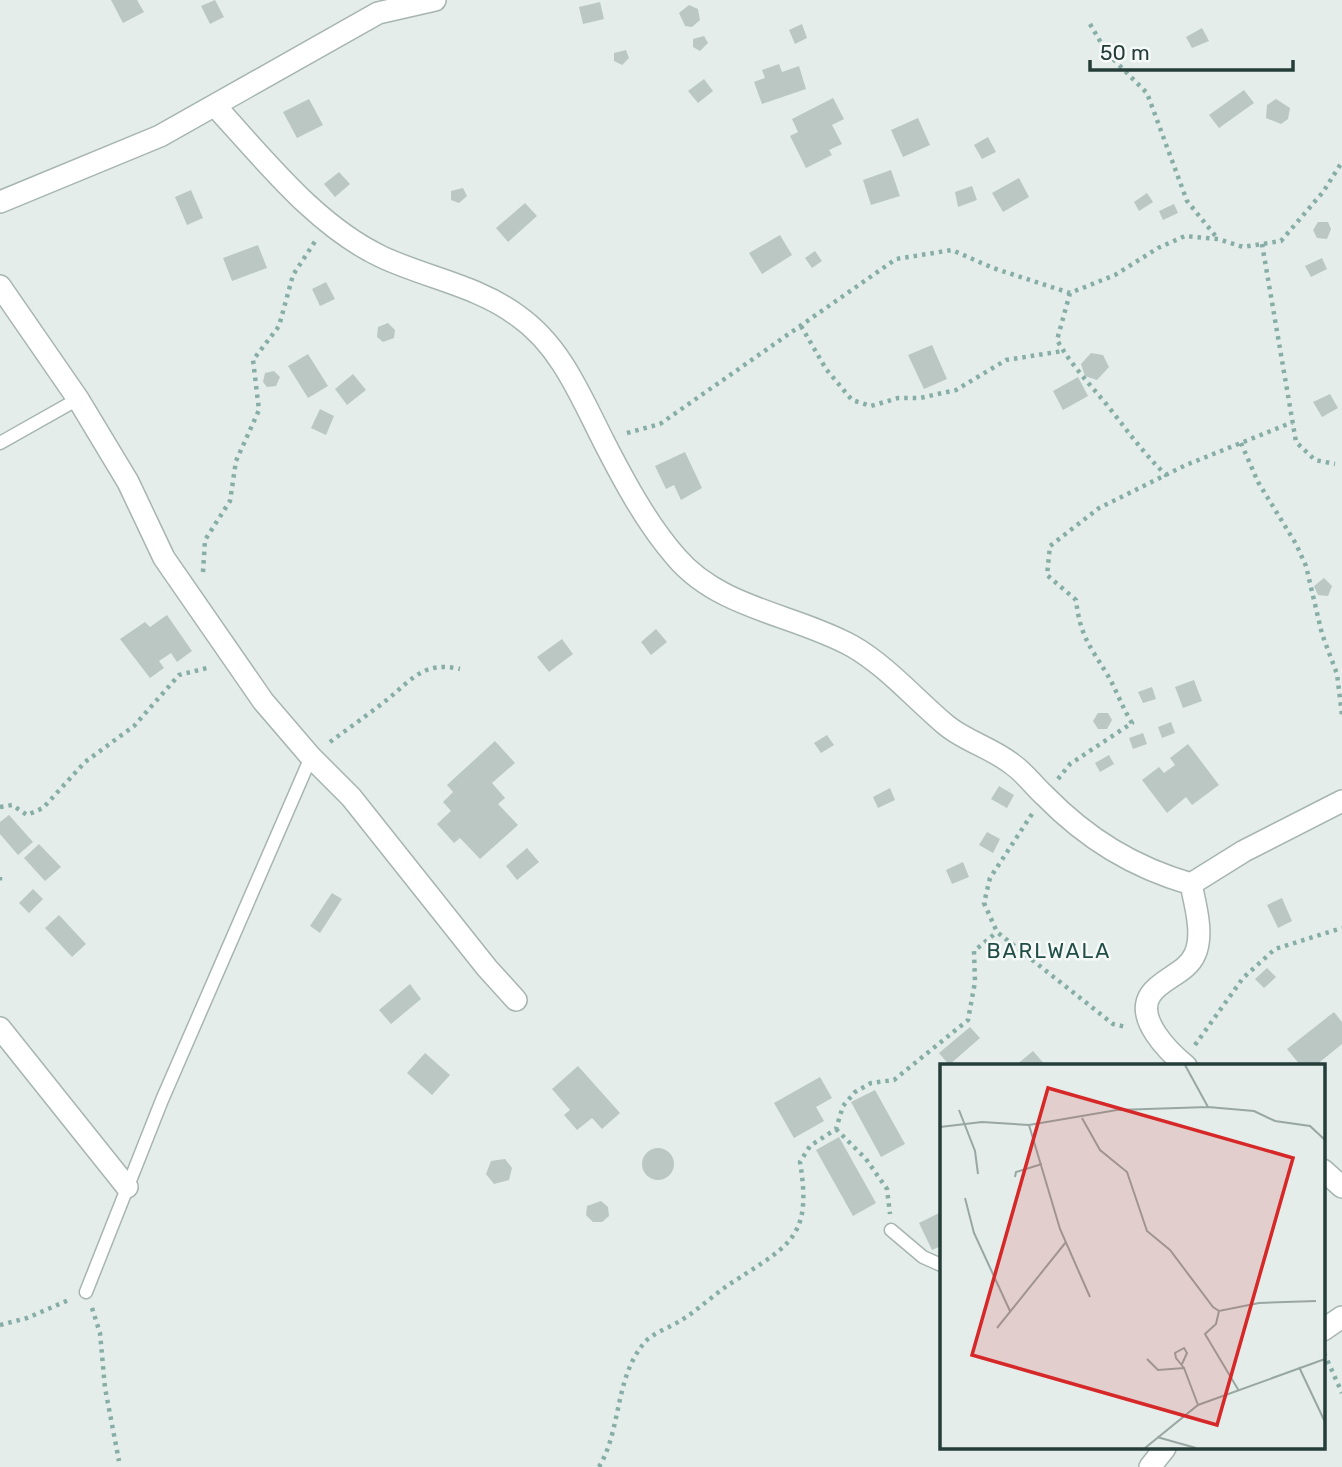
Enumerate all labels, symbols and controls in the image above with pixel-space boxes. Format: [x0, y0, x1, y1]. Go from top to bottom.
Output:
scale bar [1090, 28, 1293, 72]
text: 50 m [1100, 40, 1150, 65]
district label: BARLWALA [987, 938, 1111, 963]
inset map [940, 1064, 1324, 1450]

